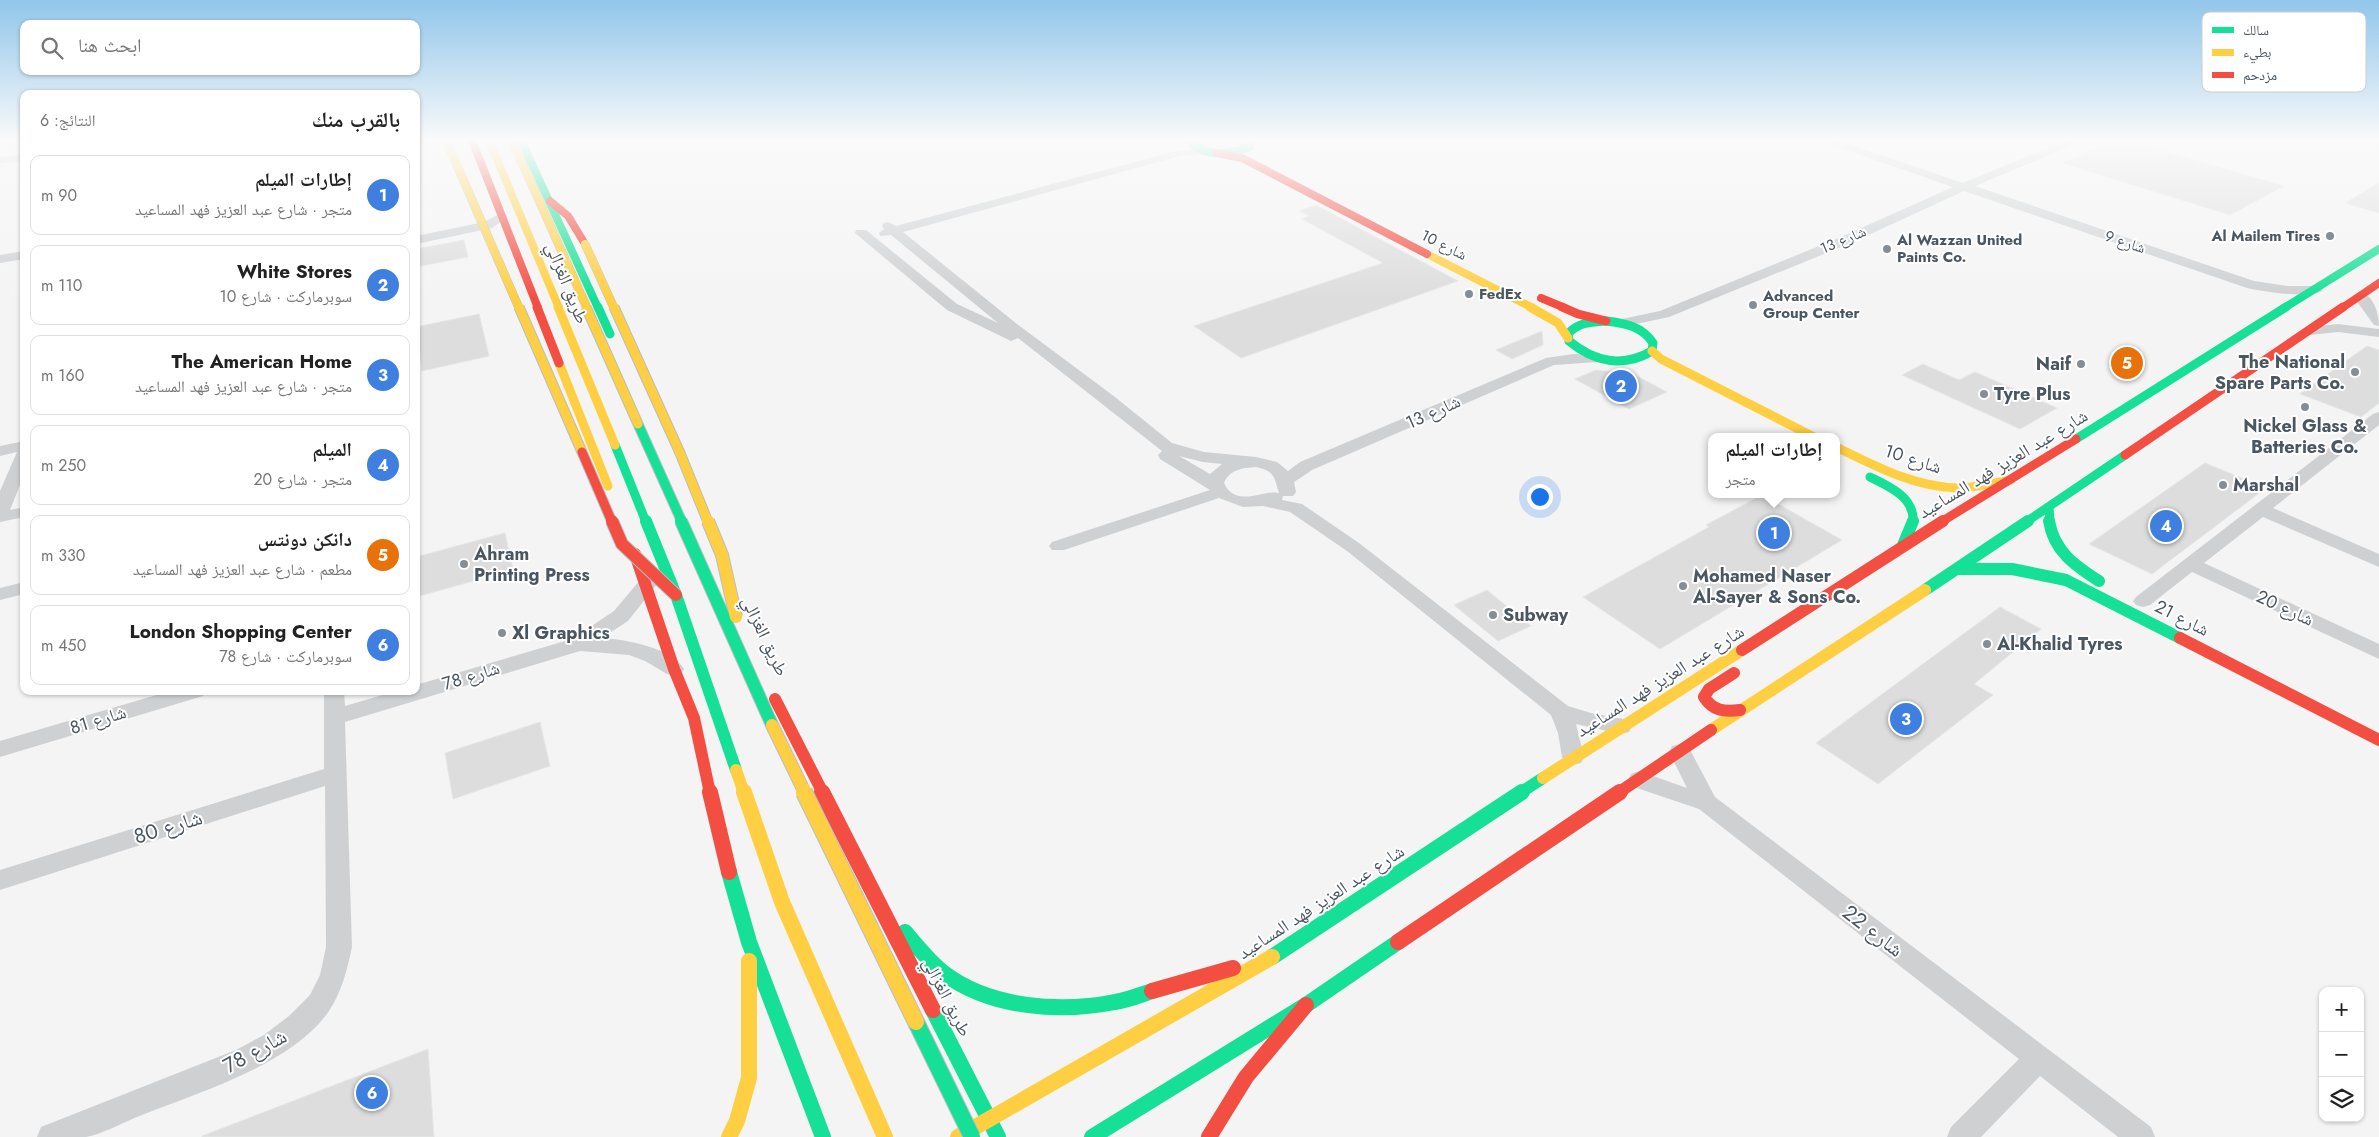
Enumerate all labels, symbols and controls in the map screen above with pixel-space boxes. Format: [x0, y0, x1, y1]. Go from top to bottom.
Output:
legend [2202, 12, 2366, 92]
search box [20, 20, 420, 75]
text: سالك [2243, 20, 2269, 40]
text: ابحث هنا [78, 32, 142, 59]
icon: search [38, 34, 66, 62]
text: بطيء [2243, 42, 2272, 64]
text: مزدحم [2243, 65, 2277, 85]
text: بالقرب منك [312, 105, 400, 135]
text: النتائج: 6 [40, 109, 96, 132]
text: إطارات الميلم [255, 166, 352, 193]
text: 90 m [41, 184, 77, 207]
text: 1 [379, 184, 387, 207]
text: متجر · شارع عبد العزيز فهد المساعيد [135, 198, 352, 221]
street label: شارع 13 [1817, 220, 1869, 259]
street label: شارع 10 [1417, 224, 1471, 266]
street label: شارع 9 [2102, 225, 2148, 259]
place label: Al Mailem Tires [2210, 225, 2320, 247]
place label: Al Wazzan United Paints Co. [1896, 229, 2022, 268]
marker: Al Mailem Tires [2324, 230, 2336, 242]
street label: طريق الغزالي [537, 238, 595, 328]
marker: Al Wazzan United Paints Co. [1881, 243, 1893, 255]
text: White Stores [237, 258, 352, 285]
text: 110 m [41, 274, 82, 297]
text: 2 [378, 274, 388, 297]
place label: FedEx [1479, 283, 1522, 305]
text: سوبرماركت · شارع 10 [219, 285, 352, 308]
place label: Advanced Group Center [1762, 285, 1860, 324]
marker: FedEx [1463, 288, 1475, 300]
marker: Advanced Group Center [1747, 299, 1759, 311]
pin: 5 [2111, 344, 2143, 382]
text: The American Home [172, 348, 352, 375]
place label: The National Spare Parts Co. [2215, 349, 2345, 396]
place label: Naif [2036, 351, 2072, 377]
marker: Naif [2075, 358, 2087, 370]
text: 160 m [41, 364, 84, 387]
text: 3 [378, 364, 388, 387]
marker: The National Spare Parts Co. [2349, 366, 2361, 378]
pin: 2 [1605, 367, 1637, 405]
text: متجر · شارع عبد العزيز فهد المساعيد [135, 375, 352, 398]
place label: Tyre Plus [1994, 381, 2070, 407]
street label: شارع 13 [1401, 388, 1465, 436]
marker: Tyre Plus [1978, 388, 1990, 400]
marker: Nickel Glass & Batteries Co. [2299, 401, 2311, 413]
street label: شارع عبد العزيز فهد المساعيد [1913, 403, 2093, 525]
place label: Nickel Glass & Batteries Co. [2243, 413, 2367, 460]
popup [1708, 433, 1840, 498]
text: الميلم [313, 436, 352, 463]
text: إطارات الميلم [1725, 436, 1823, 463]
street label: شارع 10 [1881, 438, 1945, 480]
text: 250 m [41, 454, 86, 477]
text: 4 [377, 454, 389, 477]
text: متجر · شارع 20 [253, 468, 352, 491]
text: متجر [1725, 468, 1756, 491]
place label: Marshal [2233, 472, 2299, 498]
marker: Marshal [2217, 479, 2229, 491]
your location [1527, 484, 1553, 510]
pin: 4 [2150, 507, 2182, 545]
pin: 1 [1758, 514, 1790, 552]
text: دانكن دونتس [258, 526, 352, 553]
place label: Ahram Printing Press [473, 541, 590, 588]
text: 330 m [41, 544, 85, 567]
text: 5 [378, 544, 388, 567]
text: مطعم · شارع عبد العزيز فهد المساعيد [133, 558, 352, 581]
marker: Ahram Printing Press [458, 558, 470, 570]
place label: Mohamed Naser Al-Sayer & Sons Co. [1692, 563, 1861, 610]
marker: Mohamed Naser Al-Sayer & Sons Co. [1677, 580, 1689, 592]
street label: شارع 20 [2252, 583, 2318, 633]
street label: طريق الغزالي [734, 592, 795, 681]
street label: شارع 21 [2150, 593, 2214, 643]
place label: Subway [1503, 602, 1569, 628]
marker: Subway [1487, 609, 1499, 621]
text: London Shopping Center [130, 618, 352, 645]
street label: شارع عبد العزيز فهد المساعيد [1571, 619, 1749, 743]
place label: Xl Graphics [512, 620, 610, 646]
marker: Xl Graphics [496, 627, 508, 639]
place label: Al-Khalid Tyres [1996, 631, 2123, 657]
text: 450 m [41, 634, 86, 657]
text: 6 [378, 634, 388, 657]
marker: Al-Khalid Tyres [1981, 638, 1993, 650]
text: سوبرماركت · شارع 78 [219, 645, 352, 668]
street label: شارع 78 [439, 655, 503, 697]
street label: شارع 81 [67, 699, 129, 741]
pin: 3 [1890, 700, 1922, 738]
street label: شارع 80 [130, 802, 206, 852]
street label: شارع عبد العزيز فهد المساعيد [1233, 838, 1409, 966]
street label: شارع 22 [1836, 898, 1910, 964]
street label: طريق الغزالي [915, 953, 978, 1042]
map controls [2319, 987, 2364, 1122]
button: + [2319, 987, 2364, 1032]
street label: شارع 78 [218, 1021, 292, 1081]
button: − [2319, 1032, 2364, 1077]
pin: 6 [356, 1074, 388, 1112]
button: layers [2319, 1077, 2364, 1122]

